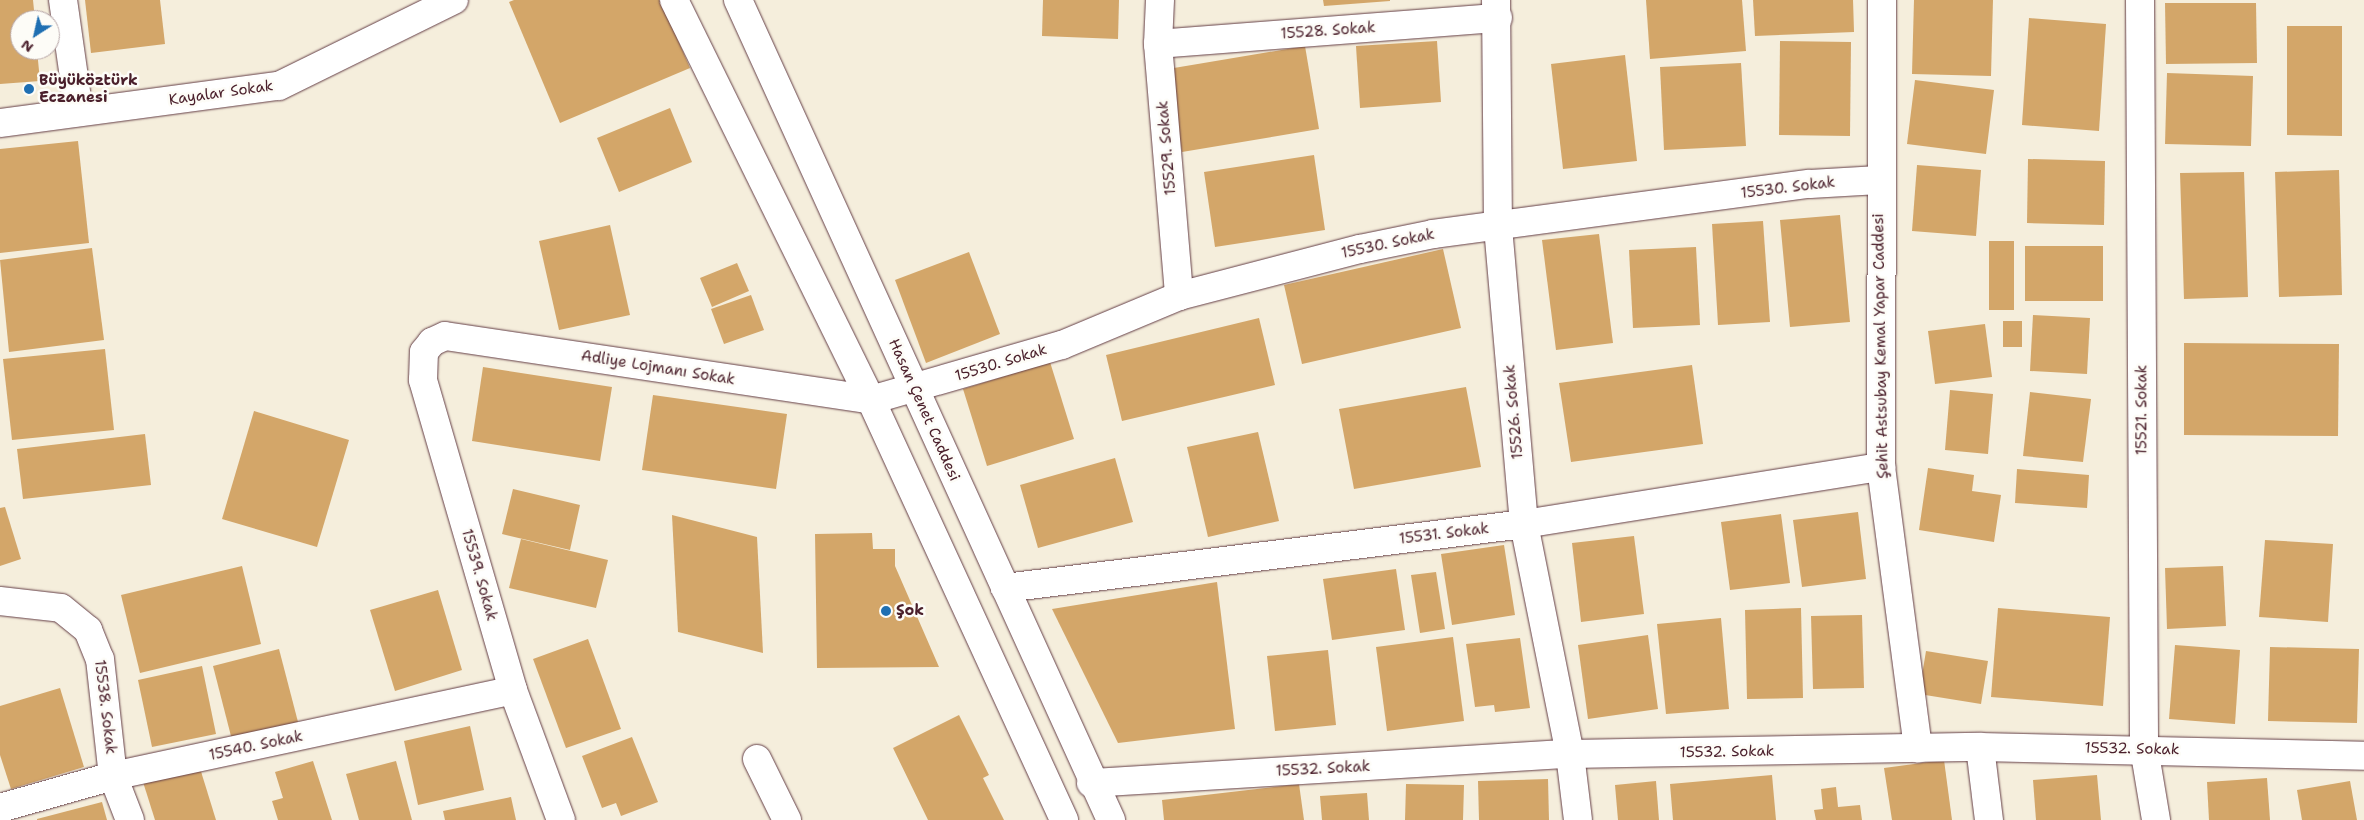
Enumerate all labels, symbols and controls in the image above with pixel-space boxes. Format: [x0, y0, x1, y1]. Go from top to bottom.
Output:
north arrow [10, 10, 60, 60]
street label: 15528. Sokak [1280, 19, 1376, 43]
text: N [17, 36, 37, 57]
place label: Büyüköztürk Eczanesi [39, 71, 138, 106]
street label: Kayalar Sokak [168, 77, 274, 109]
marker: Büyüköztürk Eczanesi [23, 83, 35, 95]
street label: 15529. Sokak [1154, 100, 1180, 196]
street label: 15530. Sokak [1740, 173, 1836, 203]
street label: Şehit Astsubay Kemal Yapar Caddesi [1870, 213, 1892, 479]
street label: 15530. Sokak [1340, 225, 1436, 263]
street label: Hasan Çenet Caddesi [884, 336, 964, 484]
street label: 15530. Sokak [953, 341, 1049, 385]
street label: Adliye Lojmanı Sokak [580, 347, 736, 389]
street label: 15526. Sokak [1501, 364, 1527, 460]
street label: 15521. Sokak [2133, 365, 2151, 455]
street label: 15531. Sokak [1398, 520, 1490, 548]
street label: 15539. Sokak [457, 527, 501, 623]
place label: Şok [896, 602, 924, 620]
marker: Şok [880, 605, 892, 617]
street label: 15538. Sokak [90, 659, 120, 755]
street label: 15540. Sokak [207, 727, 305, 765]
street label: 15532. Sokak [2085, 739, 2179, 759]
street label: 15532. Sokak [1680, 742, 1774, 762]
street label: 15532. Sokak [1275, 758, 1371, 780]

